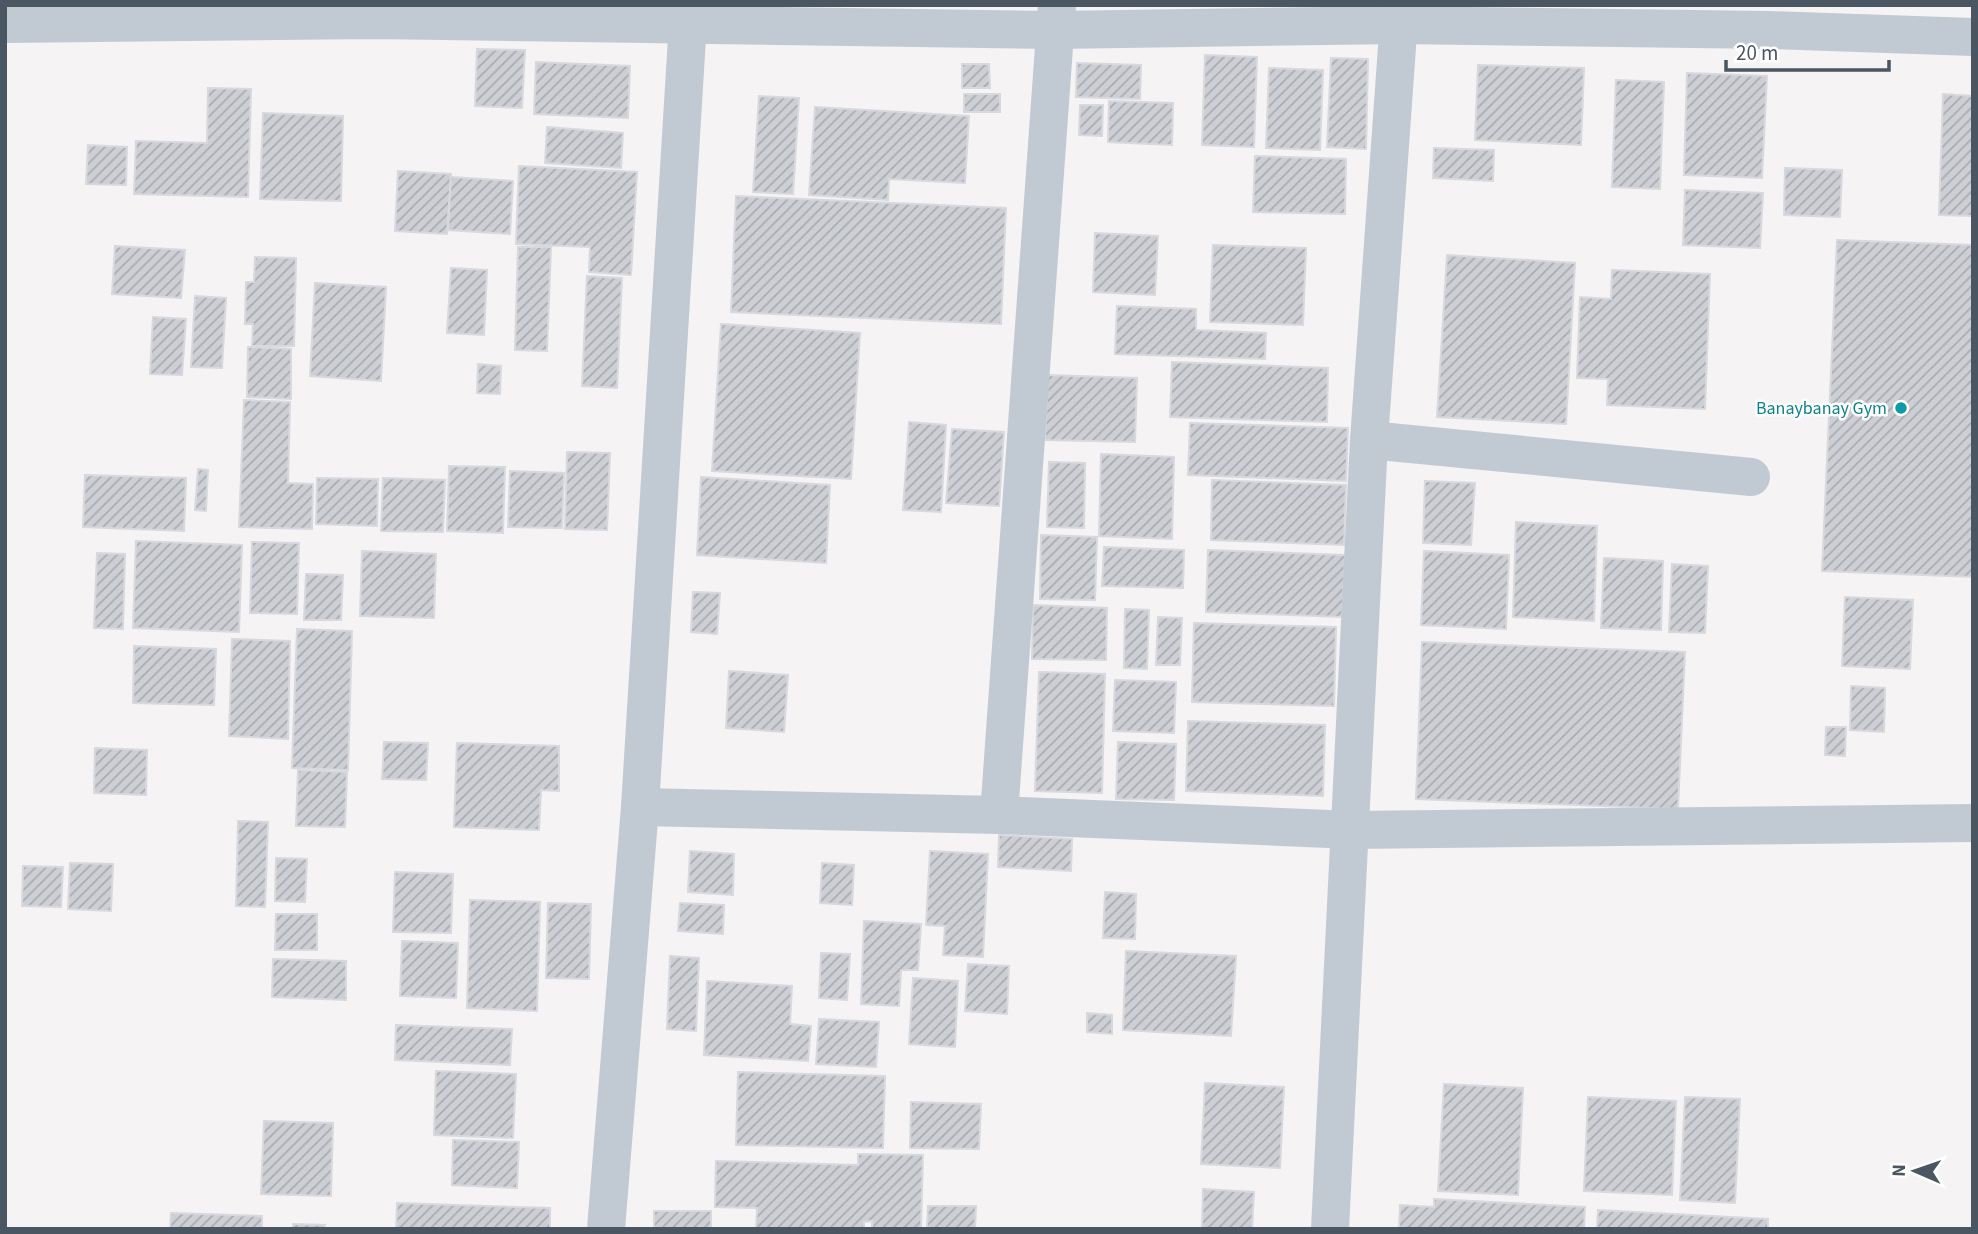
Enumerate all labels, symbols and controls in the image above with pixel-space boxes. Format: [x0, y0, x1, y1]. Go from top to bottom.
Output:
scale bar [1726, 28, 1889, 72]
text: 20 m [1736, 38, 1778, 68]
place label: Banaybanay Gym [1756, 396, 1887, 421]
marker: Banaybanay Gym [1893, 400, 1909, 416]
north arrow [1880, 1136, 1950, 1206]
text: N [1886, 1164, 1913, 1177]

